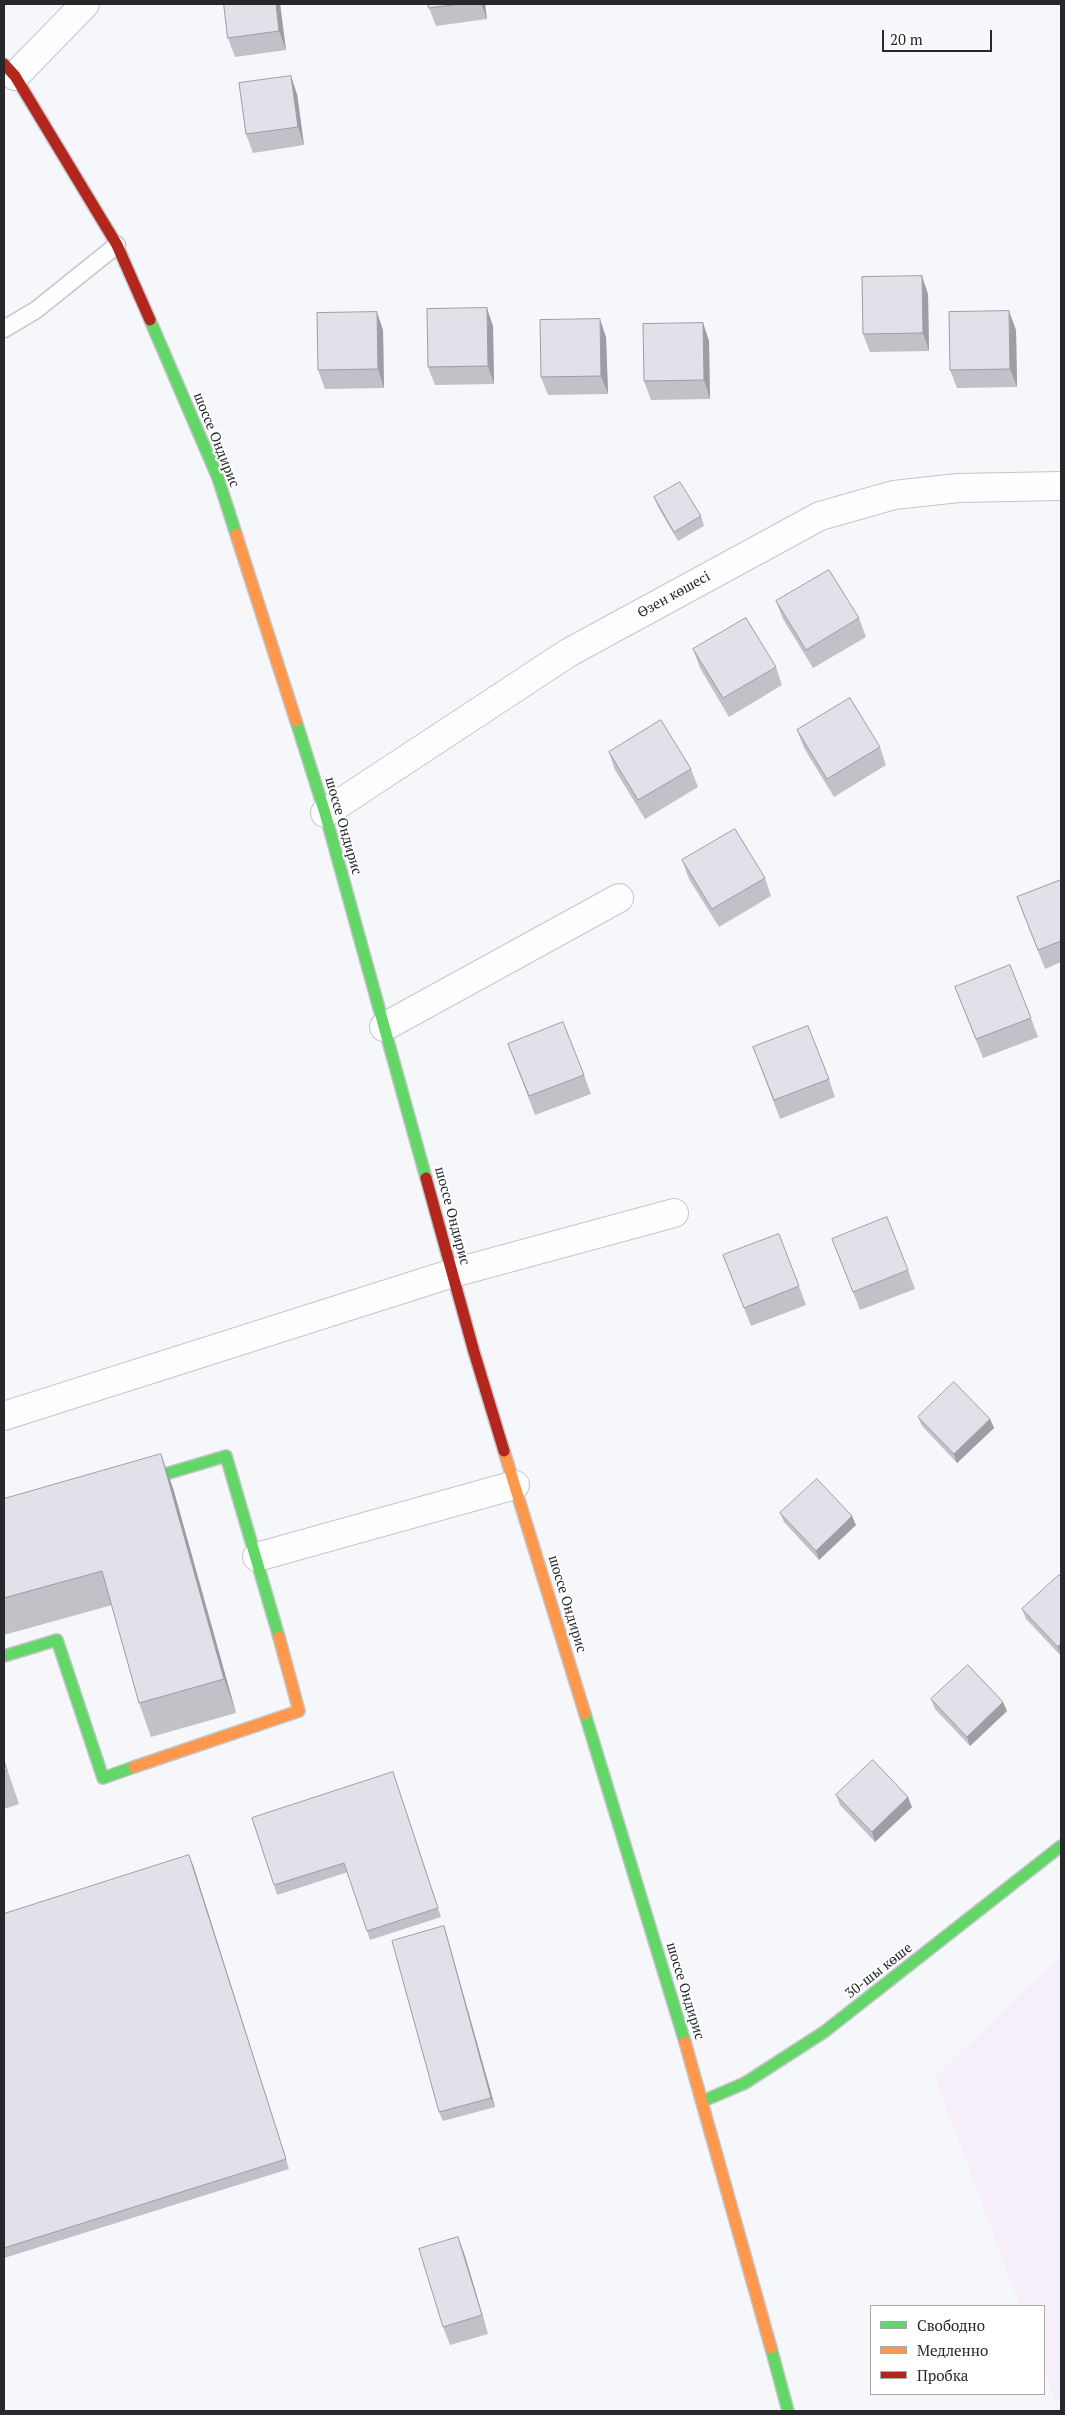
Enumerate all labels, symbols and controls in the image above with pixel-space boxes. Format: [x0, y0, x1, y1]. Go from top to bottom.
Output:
scale bar [885, 20, 995, 52]
text: 20 m [890, 29, 923, 49]
street label: шоссе Ондирис [189, 390, 243, 490]
street label: Өзен көшесі [635, 568, 713, 622]
street label: шоссе Ондирис [321, 775, 365, 877]
street label: шоссе Ондирис [431, 1165, 473, 1267]
street label: шоссе Ондирис [544, 1553, 590, 1655]
street label: шоссе Ондирис [662, 1940, 708, 2042]
street label: 30-шы көше [842, 1940, 916, 2002]
legend [870, 2305, 1045, 2395]
text: Свободно [917, 2315, 985, 2335]
text: Медленно [917, 2340, 988, 2360]
text: Пробка [917, 2365, 968, 2385]

